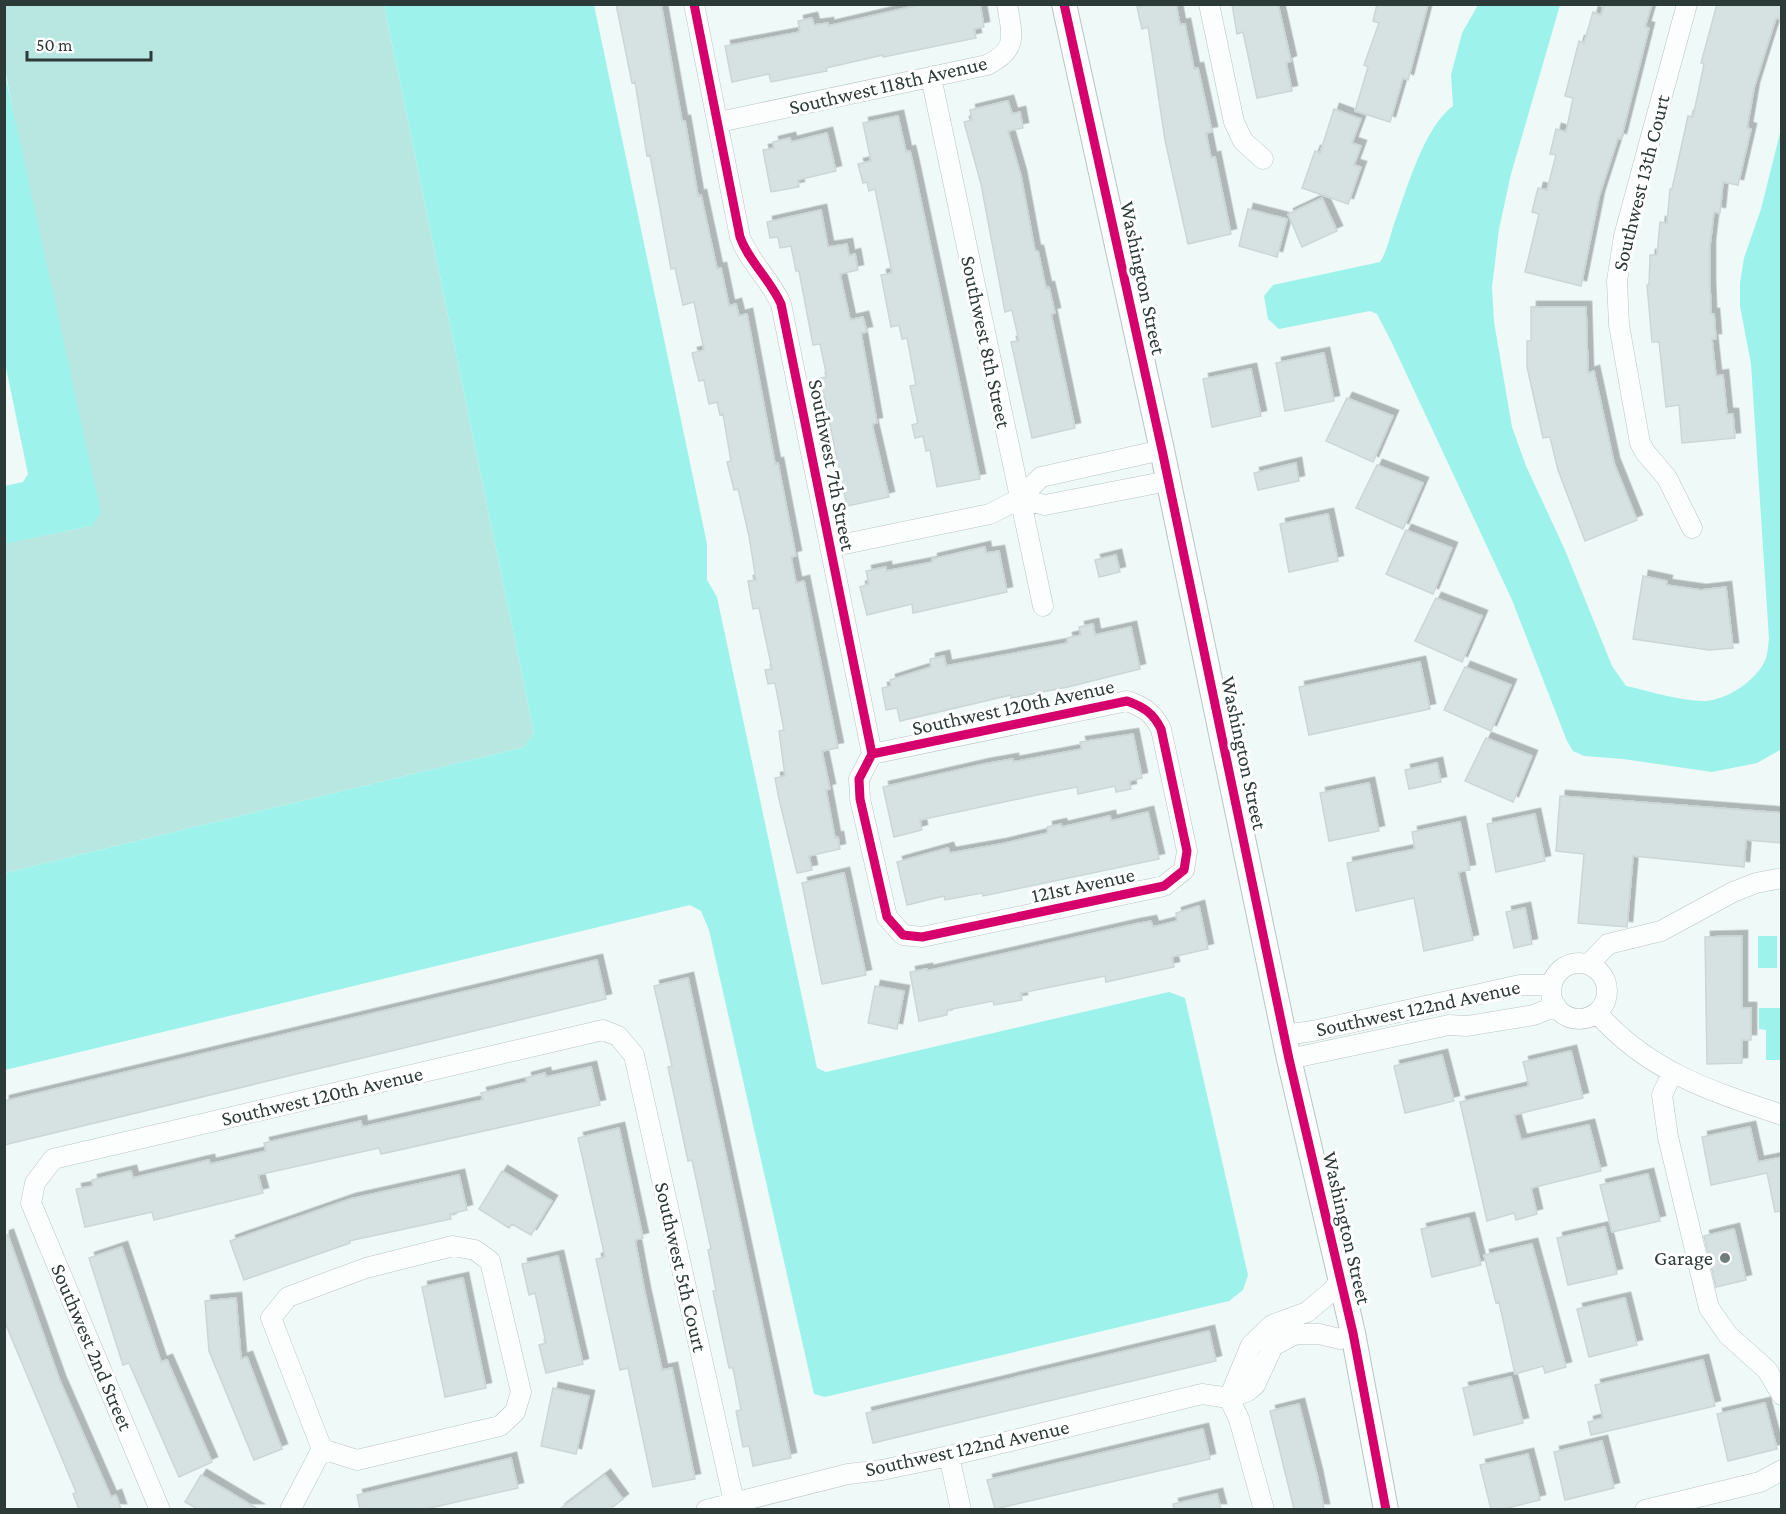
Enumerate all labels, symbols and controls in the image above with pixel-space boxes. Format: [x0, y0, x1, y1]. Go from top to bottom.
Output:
scale bar [27, 24, 152, 62]
text: 50 m [36, 35, 73, 55]
street label: Southwest 118th Avenue [787, 51, 989, 119]
street label: Southwest 13th Court [1608, 91, 1675, 274]
street label: Washington Street [1115, 199, 1171, 358]
street label: Southwest 8th Street [956, 254, 1016, 431]
street label: Southwest 7th Street [804, 377, 861, 554]
street label: Southwest 120th Avenue [910, 674, 1116, 740]
street label: Washington Street [1216, 674, 1272, 833]
street label: 121st Avenue [1029, 862, 1137, 908]
street label: Southwest 122nd Avenue [1314, 975, 1522, 1041]
street label: Southwest 120th Avenue [219, 1061, 425, 1131]
street label: Washington Street [1318, 1149, 1376, 1308]
street label: Southwest 5th Court [650, 1180, 712, 1355]
place label: Garage [1654, 1246, 1713, 1270]
marker: Garage [1718, 1251, 1732, 1265]
street label: Southwest 2nd Street [46, 1260, 138, 1435]
street label: Southwest 122nd Avenue [863, 1415, 1071, 1481]

